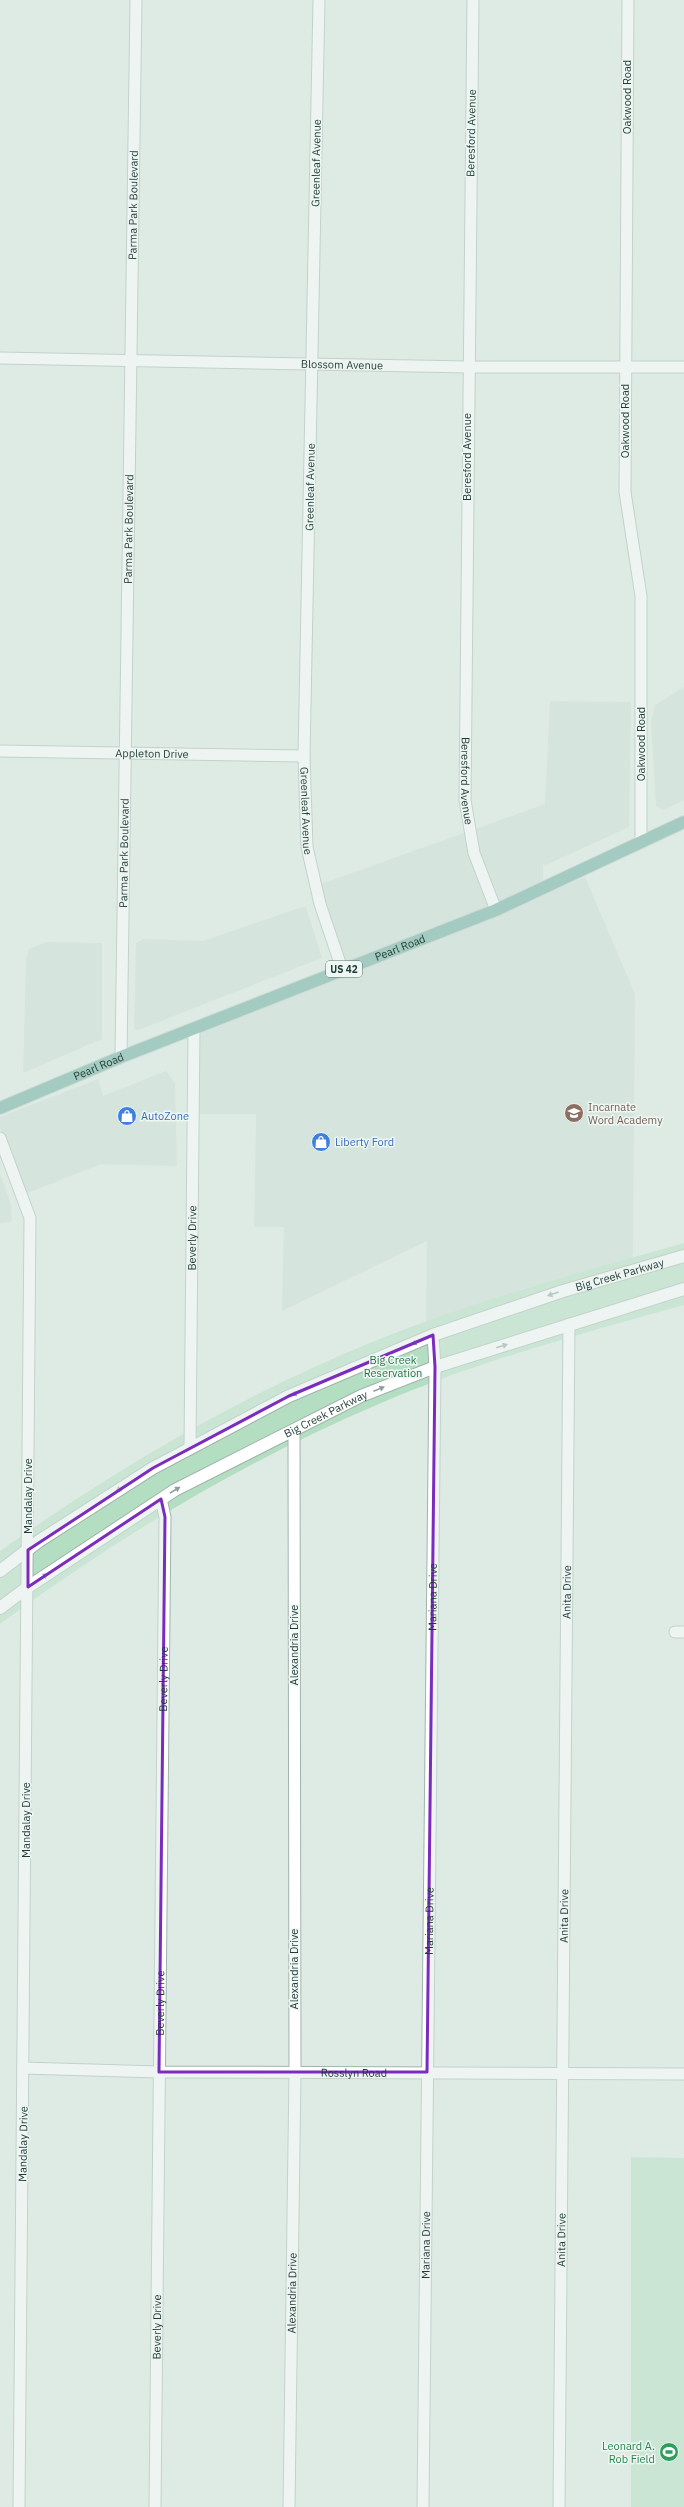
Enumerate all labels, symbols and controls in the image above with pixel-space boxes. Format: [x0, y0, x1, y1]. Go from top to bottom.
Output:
street label: Oakwood Road [620, 60, 634, 134]
street label: Beresford Avenue [463, 89, 479, 177]
street label: Greenleaf Avenue [308, 119, 324, 207]
street label: Parma Park Boulevard [125, 150, 141, 260]
street label: Blossom Avenue [301, 357, 383, 372]
street label: Oakwood Road [618, 384, 632, 458]
street label: Beresford Avenue [460, 413, 474, 501]
street label: Greenleaf Avenue [302, 443, 318, 531]
street label: Parma Park Boulevard [121, 474, 136, 584]
street label: Oakwood Road [634, 707, 648, 781]
street label: Beresford Avenue [458, 737, 476, 826]
street label: Appleton Drive [115, 746, 189, 761]
street label: Greenleaf Avenue [297, 767, 316, 856]
street label: Parma Park Boulevard [116, 798, 132, 908]
street label: Pearl Road [373, 931, 427, 964]
road number: US 42 [326, 961, 362, 977]
street label: Pearl Road [71, 1050, 126, 1083]
place label: Incarnate Word Academy [588, 1100, 663, 1127]
school or university icon: Incarnate Word Academy [563, 1102, 585, 1124]
shop icon: AutoZone [116, 1105, 138, 1127]
place label: AutoZone [141, 1109, 189, 1123]
shop icon: Liberty Ford [310, 1131, 332, 1153]
place label: Liberty Ford [335, 1135, 394, 1149]
street label: Beverly Drive [185, 1205, 199, 1271]
street label: Big Creek Parkway [574, 1255, 666, 1294]
one-way arrow [546, 1292, 558, 1298]
one-way arrow [411, 1339, 422, 1345]
one-way arrow [496, 1342, 508, 1348]
park label: Big Creek Reservation [364, 1353, 422, 1380]
one-way arrow [374, 1385, 386, 1391]
street label: Big Creek Parkway [282, 1387, 370, 1441]
one-way arrow [291, 1390, 303, 1396]
street label: Mandalay Drive [21, 1458, 35, 1534]
one-way arrow [116, 1484, 127, 1492]
one-way arrow [169, 1487, 181, 1494]
street label: Mariana Drive [425, 1563, 440, 1631]
street label: Anita Drive [560, 1565, 574, 1619]
one-way arrow [38, 1573, 48, 1581]
street label: Alexandria Drive [287, 1605, 301, 1685]
street label: Beverly Drive [156, 1646, 171, 1712]
street label: Mandalay Drive [19, 1782, 33, 1858]
street label: Mariana Drive [422, 1887, 437, 1955]
street label: Anita Drive [557, 1889, 571, 1943]
street label: Alexandria Drive [287, 1929, 301, 2009]
street label: Beverly Drive [153, 1970, 167, 2036]
street label: Rosslyn Road [321, 2066, 387, 2080]
street label: Mandalay Drive [15, 2106, 31, 2182]
street label: Mariana Drive [418, 2211, 433, 2279]
street label: Anita Drive [554, 2213, 568, 2267]
street label: Alexandria Drive [284, 2252, 300, 2334]
street label: Beverly Drive [149, 2294, 164, 2360]
place label: Leonard A. Rob Field [602, 2439, 655, 2466]
sports icon: Leonard A. Rob Field [658, 2441, 680, 2463]

